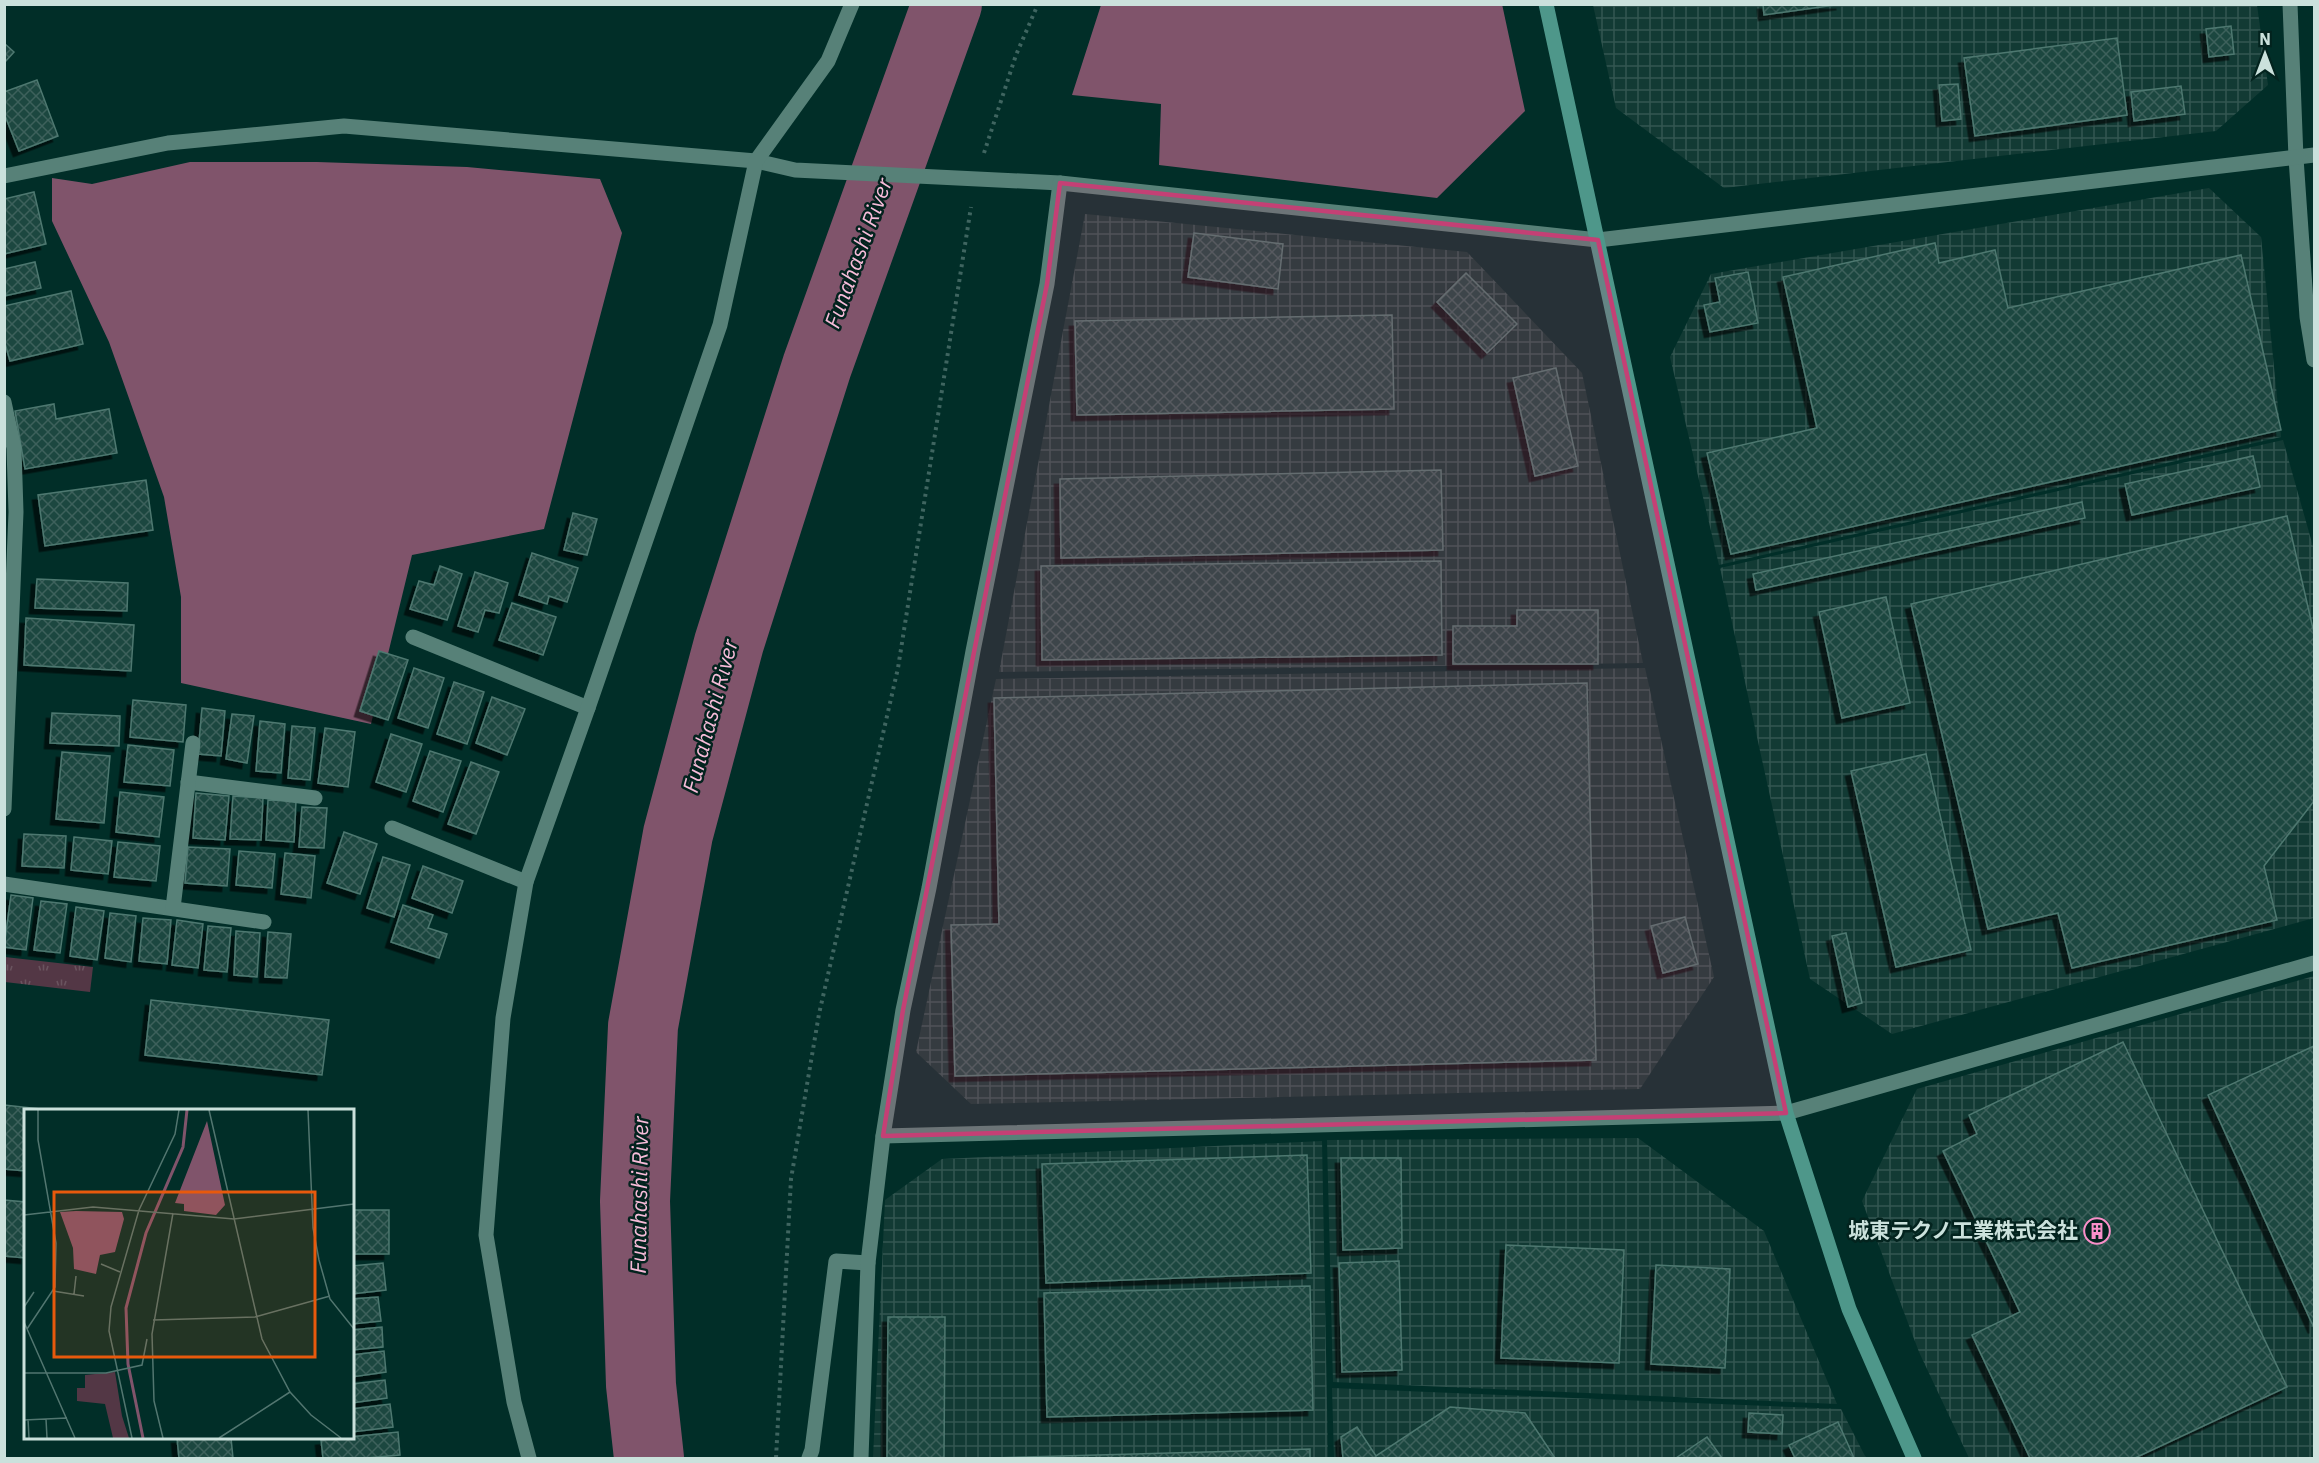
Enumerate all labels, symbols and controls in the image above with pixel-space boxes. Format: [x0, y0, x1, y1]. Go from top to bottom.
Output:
north arrow [2235, 24, 2295, 84]
text: N [2259, 29, 2271, 49]
water label: Funahashi River [817, 173, 898, 332]
water label: Funahashi River [675, 635, 744, 796]
inset map [24, 1109, 354, 1439]
water label: Funahashi River [623, 1115, 654, 1274]
place label: 城東テクノ工業株式会社 [1848, 1216, 2078, 1244]
building icon: 城東テクノ工業株式会社 [2082, 1216, 2112, 1246]

